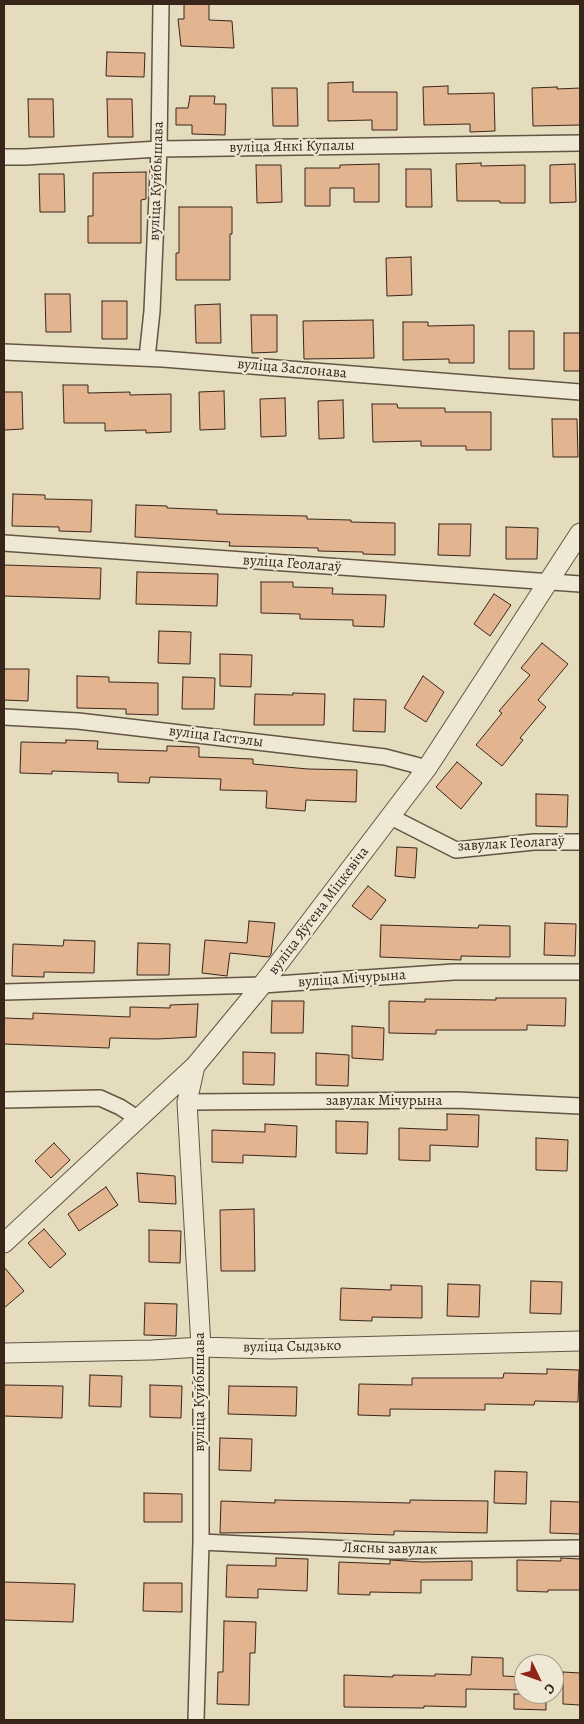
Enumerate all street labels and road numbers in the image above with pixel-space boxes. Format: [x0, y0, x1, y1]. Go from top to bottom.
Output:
street label: вуліца Куйбышава [146, 121, 168, 241]
street label: вуліца Янкі Купалы [229, 137, 355, 157]
street label: вуліца Заслонава [236, 355, 348, 383]
street label: вуліца Геолагаў [242, 552, 342, 576]
street label: вуліца Гастэлы [168, 722, 264, 752]
street label: завулак Геолагаў [457, 832, 565, 856]
street label: вуліца Яўгена Міцкевіча [265, 843, 373, 979]
street label: вуліца Мічурына [297, 966, 407, 992]
street label: завулак Мічурына [326, 1092, 442, 1110]
street label: вуліца Куйбышава [191, 1332, 209, 1452]
street label: вуліца Сыдзько [243, 1337, 341, 1357]
street label: Лясны завулак [343, 1539, 437, 1559]

